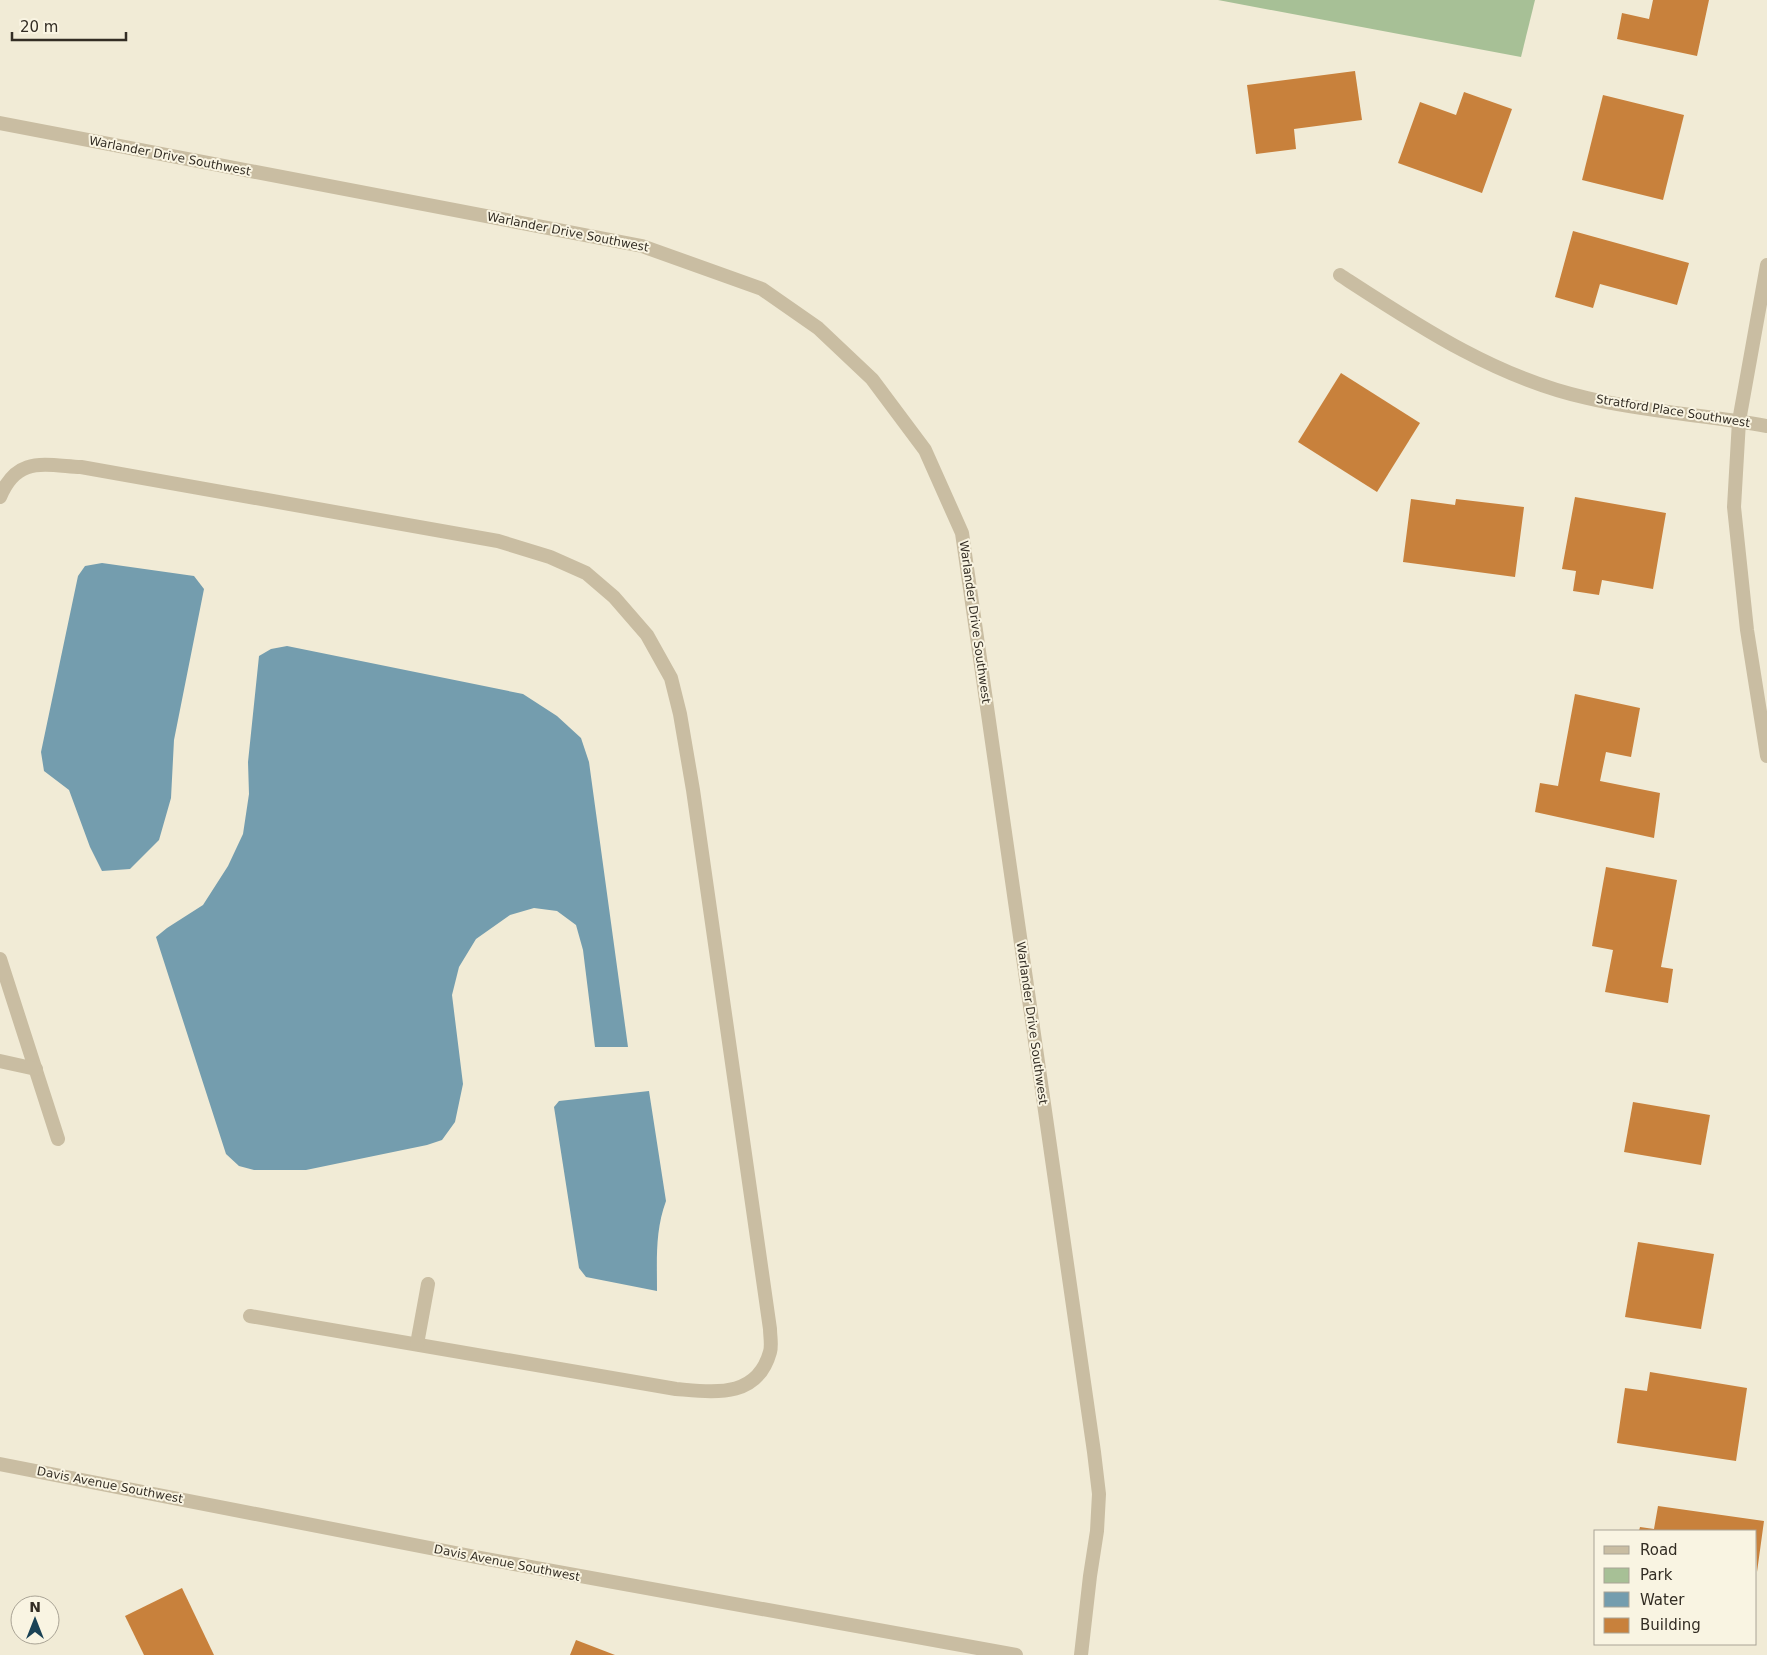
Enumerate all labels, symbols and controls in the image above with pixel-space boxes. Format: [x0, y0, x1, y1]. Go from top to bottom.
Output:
scale bar [12, 10, 126, 42]
text: 20 m [20, 18, 58, 36]
street label: Warlander Drive Southwest [88, 133, 252, 179]
street label: Warlander Drive Southwest [486, 209, 650, 255]
street label: Stratford Place Southwest [1595, 392, 1751, 430]
street label: Warlander Drive Southwest [957, 540, 993, 705]
street label: Warlander Drive Southwest [1014, 941, 1050, 1106]
street label: Davis Avenue Southwest [36, 1464, 185, 1506]
legend [1594, 1530, 1757, 1645]
text: Road [1640, 1541, 1678, 1559]
street label: Davis Avenue Southwest [433, 1542, 582, 1584]
text: Park [1640, 1566, 1673, 1584]
text: Water [1640, 1591, 1685, 1609]
north arrow [10, 1595, 60, 1645]
text: N [29, 1599, 41, 1615]
text: Building [1640, 1616, 1701, 1634]

